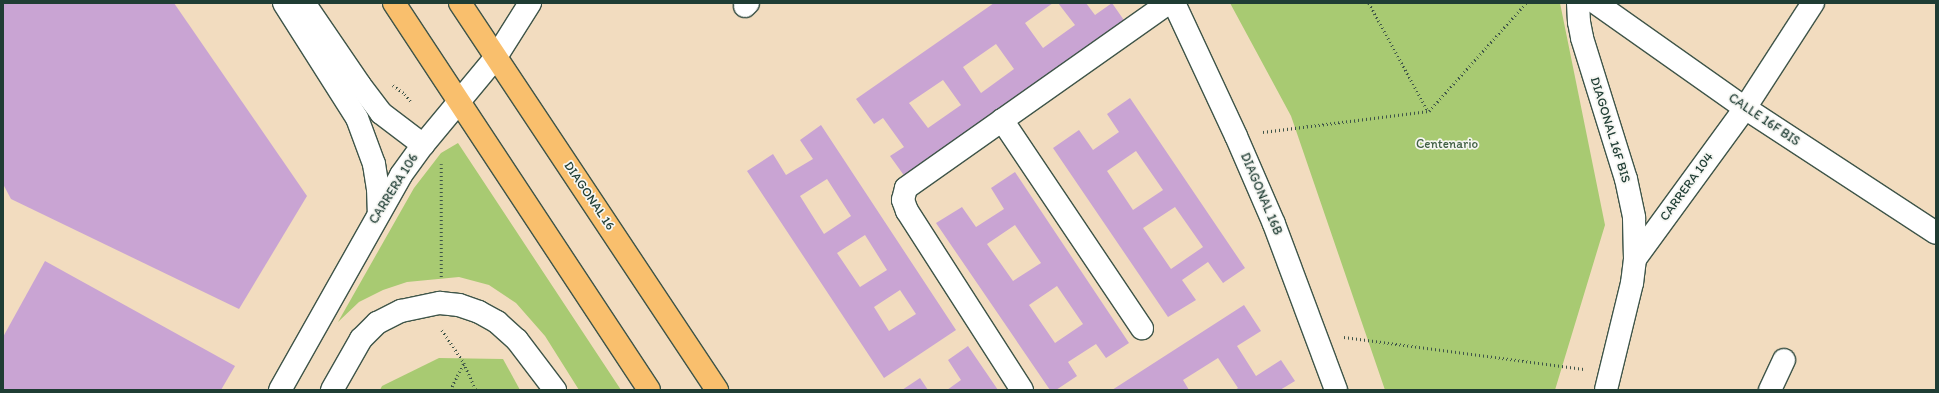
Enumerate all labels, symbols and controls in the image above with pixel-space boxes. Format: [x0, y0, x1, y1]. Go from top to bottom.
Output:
street label: DIAGONAL 16F BIS [1586, 75, 1634, 185]
street label: CALLE 16F BIS [1725, 90, 1803, 150]
park label: Centenario [1416, 136, 1478, 152]
street label: DIAGONAL 16B [1237, 150, 1285, 238]
street label: CARRERA 104 [1657, 150, 1717, 224]
street label: CARRERA 106 [366, 151, 422, 227]
street label: DIAGONAL 16 [560, 159, 618, 233]

